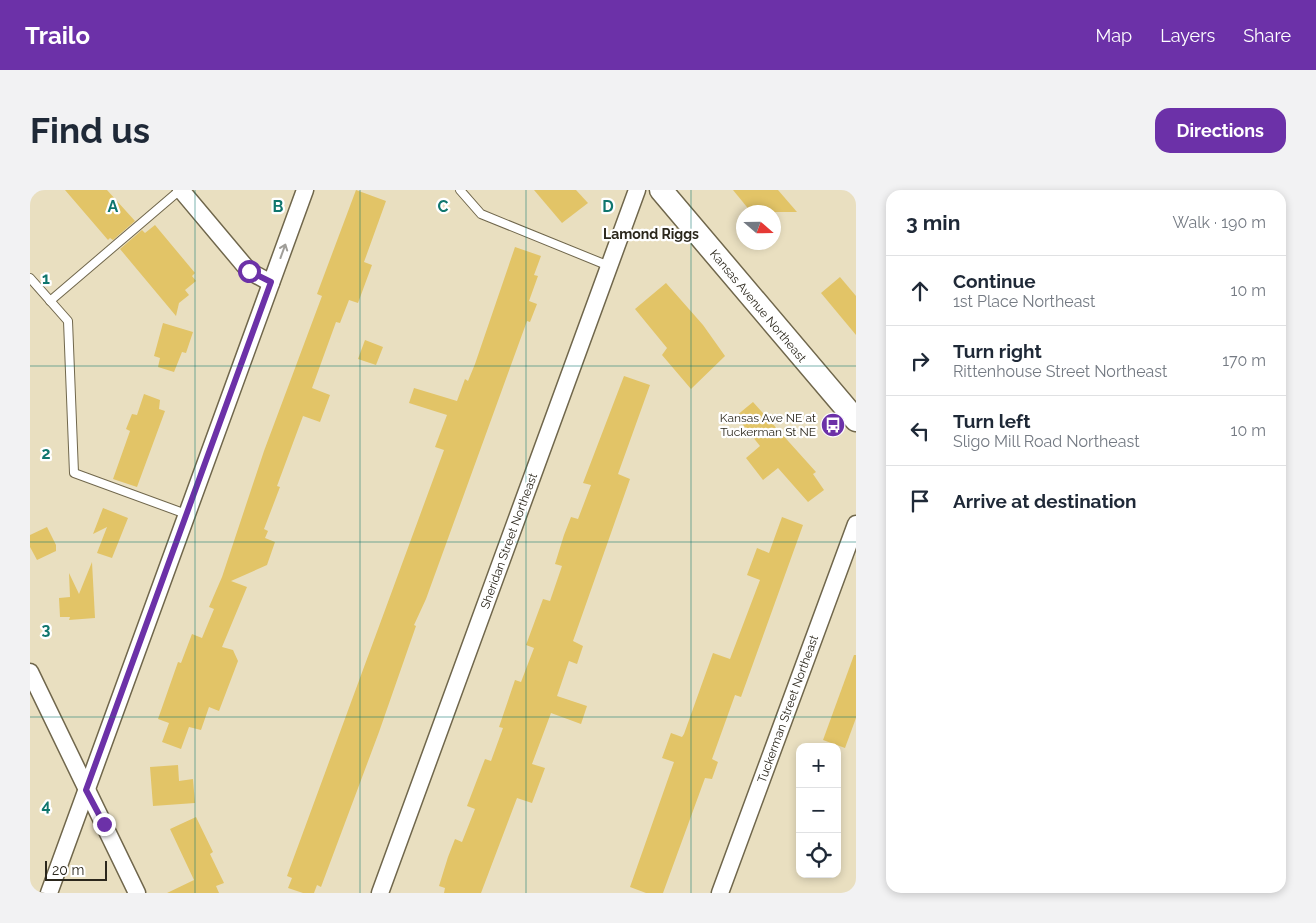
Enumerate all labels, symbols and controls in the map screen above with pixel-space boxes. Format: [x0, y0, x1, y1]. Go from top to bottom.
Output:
text: Trailo [25, 21, 90, 50]
text: Map [1096, 25, 1132, 46]
text: Layers [1160, 25, 1215, 46]
text: Share [1243, 25, 1291, 46]
button: Directions [1155, 108, 1286, 153]
text: Find us [30, 110, 150, 151]
text: A [108, 197, 119, 216]
text: B [273, 197, 284, 216]
text: C [438, 197, 449, 216]
text: D [602, 197, 614, 216]
north arrow [736, 205, 781, 250]
text: 3 min [906, 210, 960, 235]
text: Walk · 190 m [1173, 213, 1266, 232]
district label: Lamond Riggs [603, 226, 699, 242]
one-way arrow [279, 243, 288, 259]
street label: Kansas Avenue Northeast [707, 247, 809, 365]
route start [238, 260, 261, 283]
text: 1 [42, 269, 50, 288]
text: Continue [953, 270, 1036, 292]
icon: ahead [906, 277, 934, 305]
text: 10 m [1231, 281, 1266, 300]
text: 1st Place Northeast [953, 292, 1095, 311]
text: Turn right [953, 340, 1042, 362]
icon: right [906, 347, 934, 375]
text: 170 m [1222, 351, 1266, 370]
text: Rittenhouse Street Northeast [953, 362, 1167, 381]
text: Turn left [953, 410, 1030, 432]
place label: Kansas Ave NE at Tuckerman St NE [720, 411, 816, 439]
bus stop icon: Kansas Ave NE at Tuckerman St NE [820, 412, 846, 438]
icon: left [906, 417, 934, 445]
text: 10 m [1231, 421, 1266, 440]
text: Sligo Mill Road Northeast [953, 432, 1140, 451]
text: 2 [41, 444, 51, 463]
street label: Sheridan Street Northeast [478, 471, 540, 611]
icon: arrive [906, 487, 934, 515]
text: Arrive at destination [953, 490, 1137, 512]
text: 3 [42, 620, 51, 639]
street label: Tuckerman Street Northeast [755, 633, 821, 785]
map controls [796, 743, 841, 878]
button: + [796, 743, 841, 788]
button: − [796, 788, 841, 833]
text: 4 [41, 796, 51, 815]
route end [93, 813, 116, 836]
button: locate [796, 833, 841, 878]
scale bar [45, 858, 108, 881]
text: 20 m [52, 862, 84, 878]

